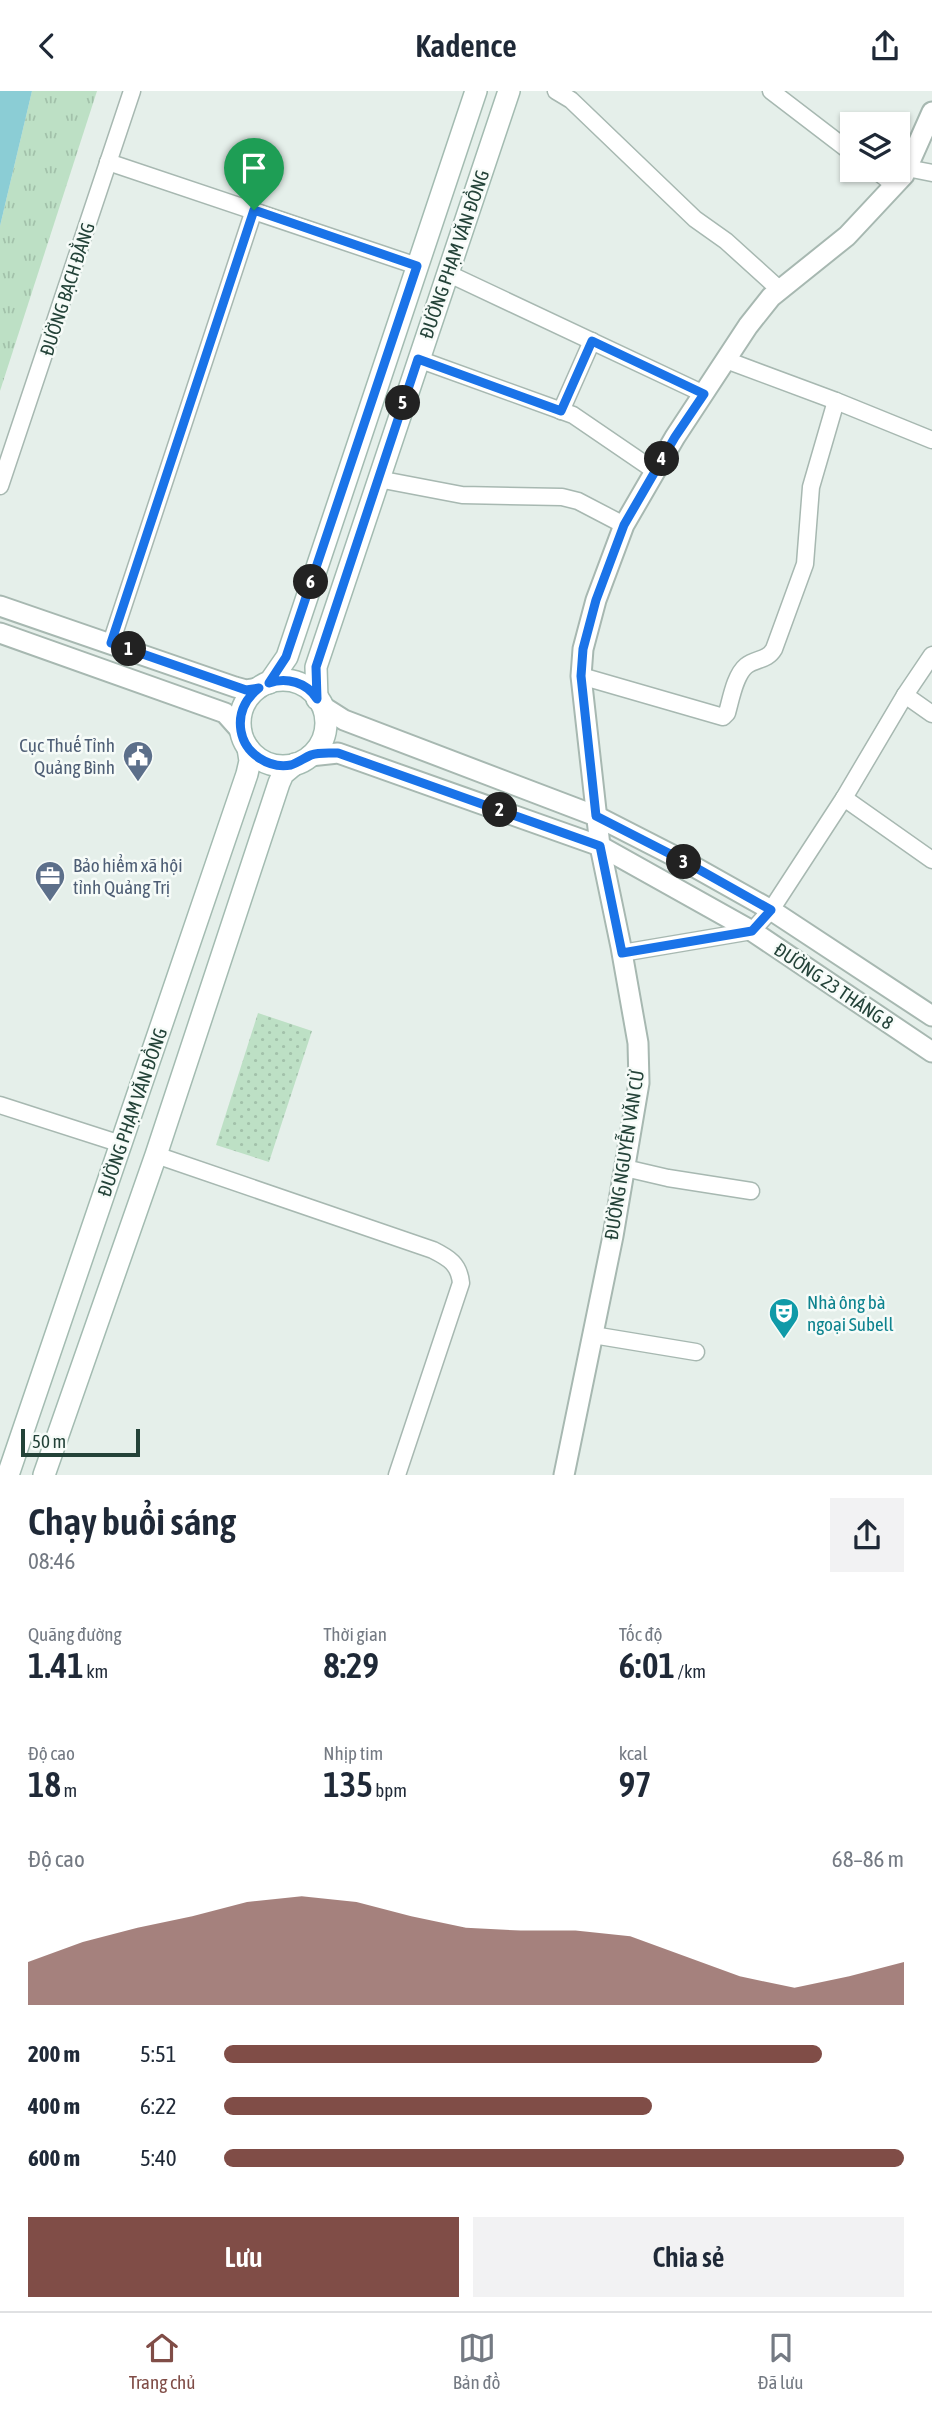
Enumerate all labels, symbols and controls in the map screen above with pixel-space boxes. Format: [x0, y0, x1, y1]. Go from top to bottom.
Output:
icon: back [28, 27, 66, 65]
text: Kadence [415, 27, 517, 64]
icon: share [866, 27, 904, 65]
map controls [840, 112, 910, 182]
button: layers [840, 112, 910, 182]
pin [224, 138, 284, 210]
icon: arrive [235, 149, 273, 187]
street label: ĐƯỜNG PHẠM VĂN ĐỒNG [414, 166, 493, 341]
street label: ĐƯỜNG BẠCH ĐẰNG [34, 219, 99, 358]
pin: 5 [386, 385, 420, 421]
text: 5 [398, 391, 407, 413]
pin: 4 [644, 441, 680, 477]
text: 4 [657, 447, 666, 469]
pin: 6 [294, 565, 328, 599]
text: 6 [306, 570, 315, 592]
pin: 1 [111, 631, 146, 667]
text: 1 [124, 637, 133, 659]
place label: Cục Thuế Tỉnh Quảng Bình [19, 734, 115, 778]
public building icon: Cục Thuế Tỉnh Quảng Bình [121, 739, 155, 783]
pin: 2 [482, 793, 518, 827]
text: 2 [495, 798, 504, 820]
pin: 3 [666, 845, 702, 879]
text: 3 [679, 850, 688, 872]
place label: Bảo hiểm xã hội tỉnh Quảng Trị [73, 854, 183, 898]
office icon: Bảo hiểm xã hội tỉnh Quảng Trị [33, 859, 67, 903]
street label: ĐƯỜNG 23 THÁNG 8 [770, 938, 898, 1034]
street label: ĐƯỜNG PHẠM VĂN ĐỒNG [92, 1024, 171, 1199]
street label: ĐƯỜNG NGUYỄN VĂN CỪ [599, 1068, 648, 1241]
place label: Nhà ông bà ngoại Subell [807, 1291, 894, 1335]
theatre icon: Nhà ông bà ngoại Subell [767, 1296, 801, 1340]
scale bar [21, 1426, 140, 1457]
text: 50 m [32, 1430, 66, 1452]
button: share [830, 1498, 904, 1572]
text: Chạy buổi sáng [28, 1500, 236, 1543]
text: 08:46 [28, 1548, 75, 1574]
text: Quãng đường [28, 1623, 122, 1645]
text: Thời gian [323, 1623, 387, 1645]
text: Tốc độ [619, 1623, 663, 1645]
text: 1.41 [28, 1645, 84, 1685]
text: 8:29 [323, 1645, 379, 1685]
text: 6:01 [619, 1645, 675, 1685]
text: km [84, 1660, 108, 1682]
text: /km [675, 1660, 706, 1682]
text: Độ cao [28, 1742, 75, 1764]
text: Nhịp tim [323, 1742, 383, 1764]
text: kcal [619, 1742, 648, 1764]
text: 18 [28, 1764, 61, 1804]
text: 135 [323, 1764, 373, 1804]
text: 97 [619, 1764, 652, 1804]
text: m [61, 1779, 77, 1801]
text: bpm [373, 1779, 407, 1801]
text: Độ cao [28, 1846, 85, 1872]
text: 68–86 m [832, 1846, 904, 1872]
text: 200 m [28, 2041, 80, 2067]
text: 5:51 [140, 2041, 177, 2067]
text: 400 m [28, 2093, 80, 2119]
text: 6:22 [140, 2093, 177, 2119]
text: 600 m [28, 2145, 80, 2171]
text: 5:40 [140, 2145, 177, 2171]
button: Lưu [28, 2217, 459, 2297]
button: Chia sẻ [473, 2217, 904, 2297]
tab: Trang chủ [129, 2329, 195, 2393]
tab: Bản đồ [453, 2329, 500, 2393]
tab: Đã lưu [758, 2329, 803, 2393]

